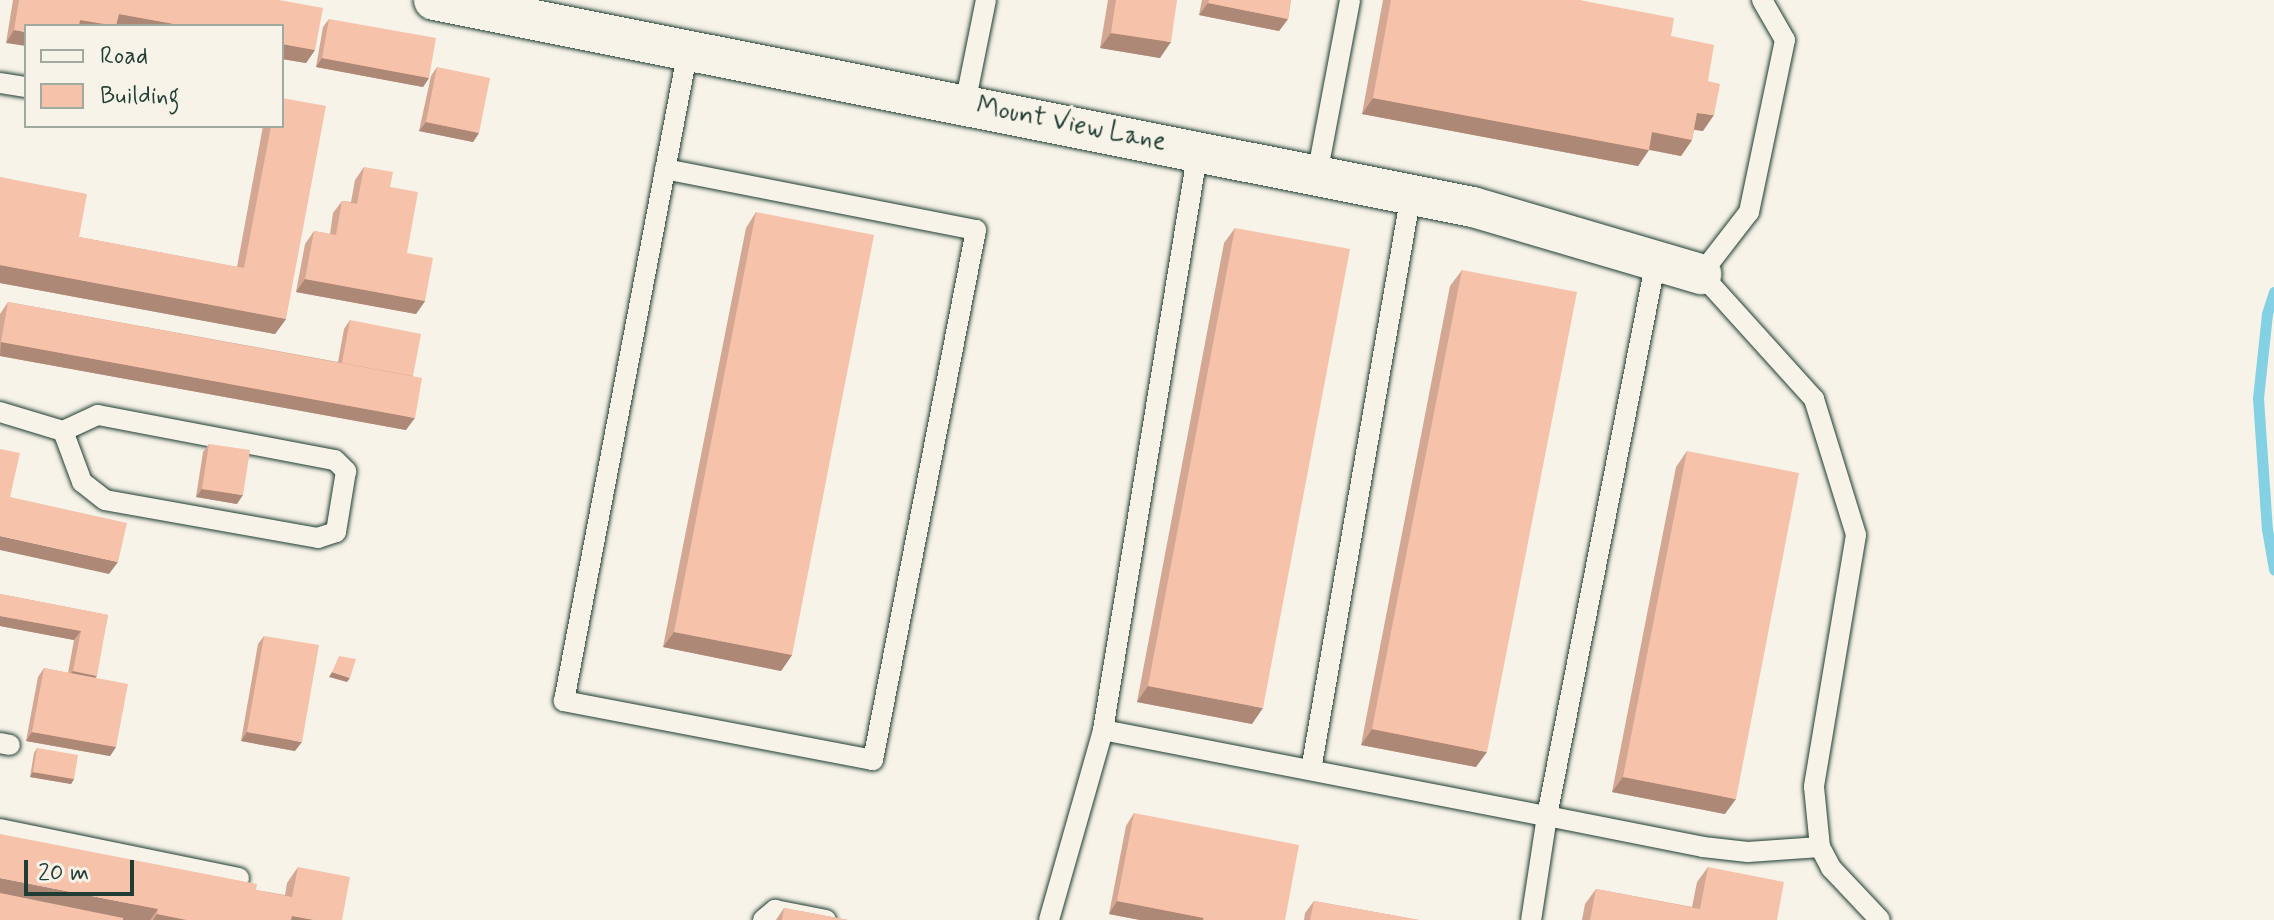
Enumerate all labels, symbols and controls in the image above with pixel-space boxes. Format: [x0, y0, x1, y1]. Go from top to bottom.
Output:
legend [24, 24, 284, 128]
text: Road [100, 41, 148, 72]
text: Building [100, 81, 180, 112]
street label: Mount View Lane [974, 91, 1168, 159]
scale bar [28, 844, 138, 894]
text: 20 m [38, 858, 89, 889]

